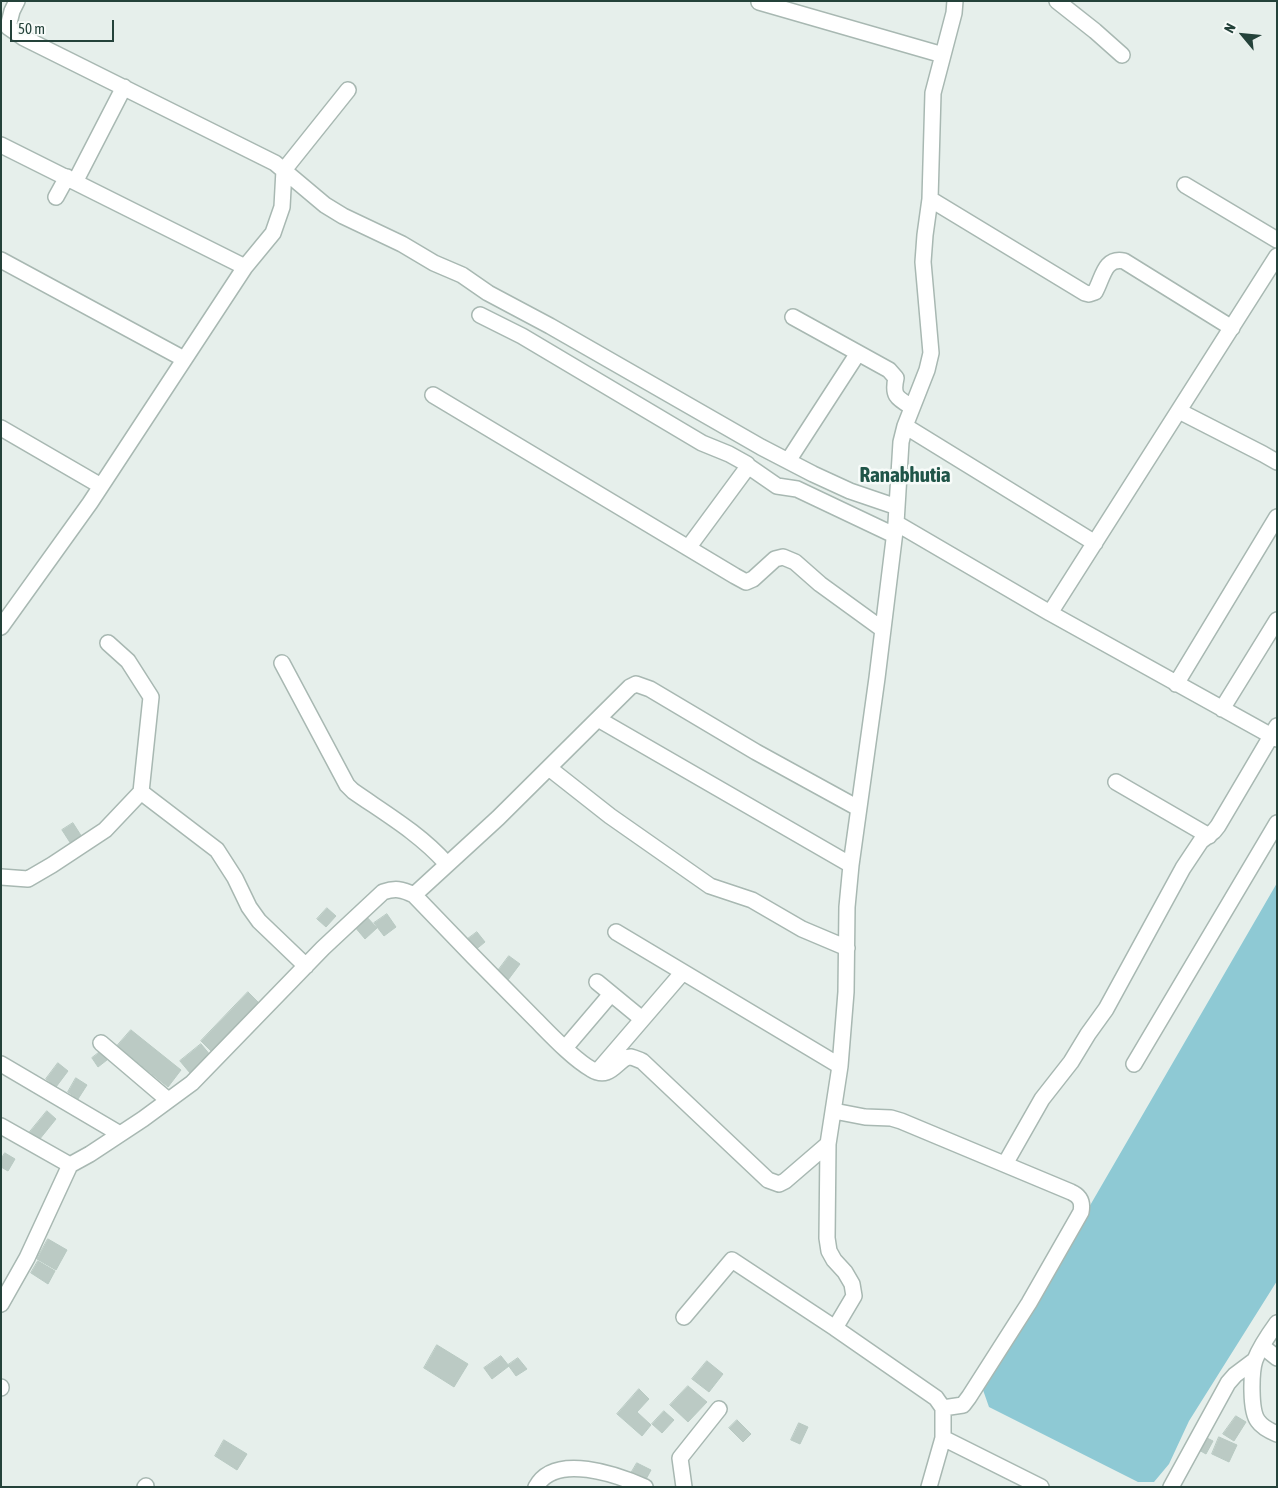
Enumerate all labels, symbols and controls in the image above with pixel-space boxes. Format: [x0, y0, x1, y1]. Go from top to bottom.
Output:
scale bar [12, 10, 116, 42]
north arrow [1218, 10, 1268, 60]
text: 50 m [18, 20, 45, 37]
text: N [1221, 21, 1239, 35]
district label: Ranabhutia [859, 462, 951, 488]

